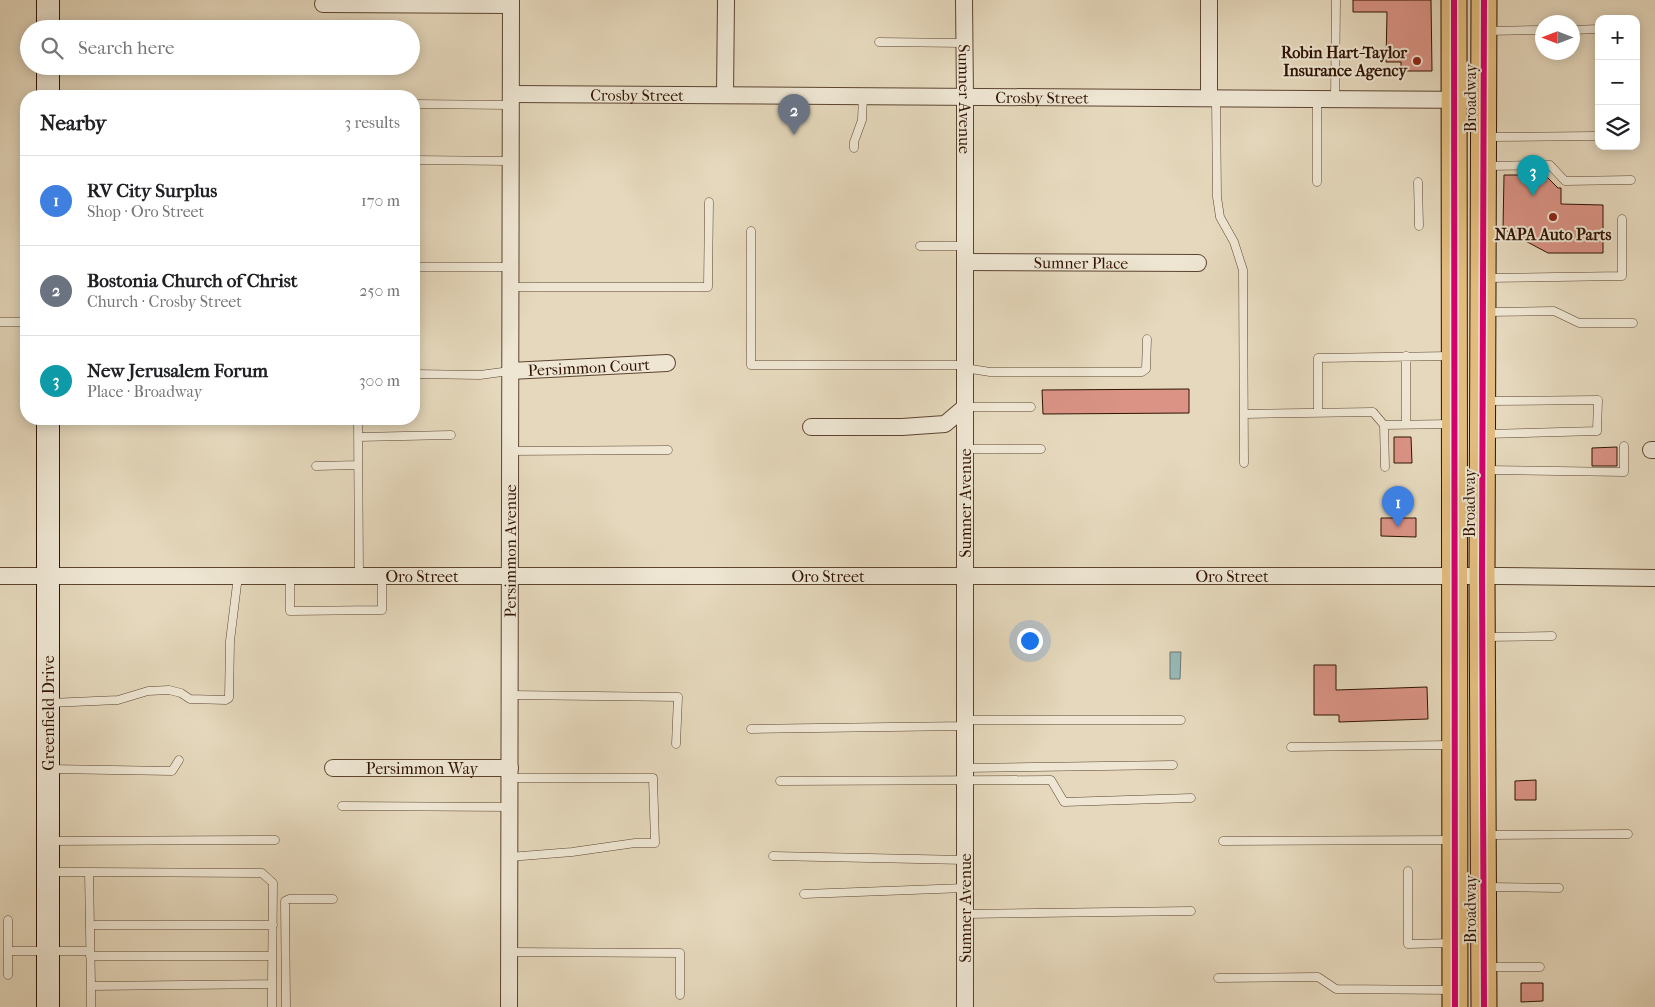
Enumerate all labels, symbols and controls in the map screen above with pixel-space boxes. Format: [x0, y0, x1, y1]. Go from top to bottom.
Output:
north arrow [1535, 15, 1580, 60]
map controls [1595, 15, 1640, 150]
button: + [1595, 15, 1640, 60]
search box [20, 20, 420, 75]
icon: search [38, 34, 66, 62]
text: Search here [78, 37, 174, 59]
place label: Robin Hart-Taylor Insurance Agency [1281, 43, 1408, 81]
street label: Sumner Avenue [955, 44, 975, 154]
marker: Robin Hart-Taylor Insurance Agency [1411, 55, 1423, 67]
button: − [1595, 60, 1640, 105]
street label: Broadway [1461, 63, 1480, 132]
street label: Crosby Street [590, 85, 684, 105]
street label: Crosby Street [995, 87, 1089, 107]
pin: 2 [778, 94, 810, 135]
button: layers [1595, 105, 1640, 150]
text: Nearby [40, 111, 106, 135]
text: 3 results [344, 113, 400, 132]
pin: 3 [1517, 155, 1549, 196]
text: RV City Surplus [87, 180, 217, 202]
text: 1 [53, 191, 59, 210]
text: 170 m [361, 191, 400, 210]
text: Shop · Oro Street [87, 202, 204, 221]
marker: NAPA Auto Parts [1547, 211, 1559, 223]
place label: NAPA Auto Parts [1495, 225, 1612, 244]
street label: Sumner Place [1034, 253, 1128, 272]
text: Bostonia Church of Christ [87, 270, 298, 292]
text: 2 [52, 281, 60, 300]
text: 250 m [359, 281, 400, 300]
text: Church · Crosby Street [87, 292, 242, 311]
street label: Persimmon Court [527, 354, 651, 380]
text: New Jerusalem Forum [87, 360, 268, 382]
text: 3 [53, 371, 59, 390]
text: 300 m [359, 371, 400, 390]
text: Place · Broadway [87, 382, 202, 401]
street label: Sumner Avenue [956, 448, 975, 558]
street label: Broadway [1460, 468, 1479, 537]
street label: Persimmon Avenue [500, 484, 520, 618]
pin: 1 [1382, 486, 1414, 527]
street label: Oro Street [385, 567, 459, 586]
street label: Oro Street [791, 567, 865, 586]
street label: Oro Street [1195, 567, 1269, 586]
your location [1017, 628, 1043, 654]
street label: Greenfield Drive [39, 655, 58, 771]
street label: Persimmon Way [366, 759, 479, 778]
street label: Sumner Avenue [956, 853, 975, 963]
street label: Broadway [1461, 874, 1480, 943]

